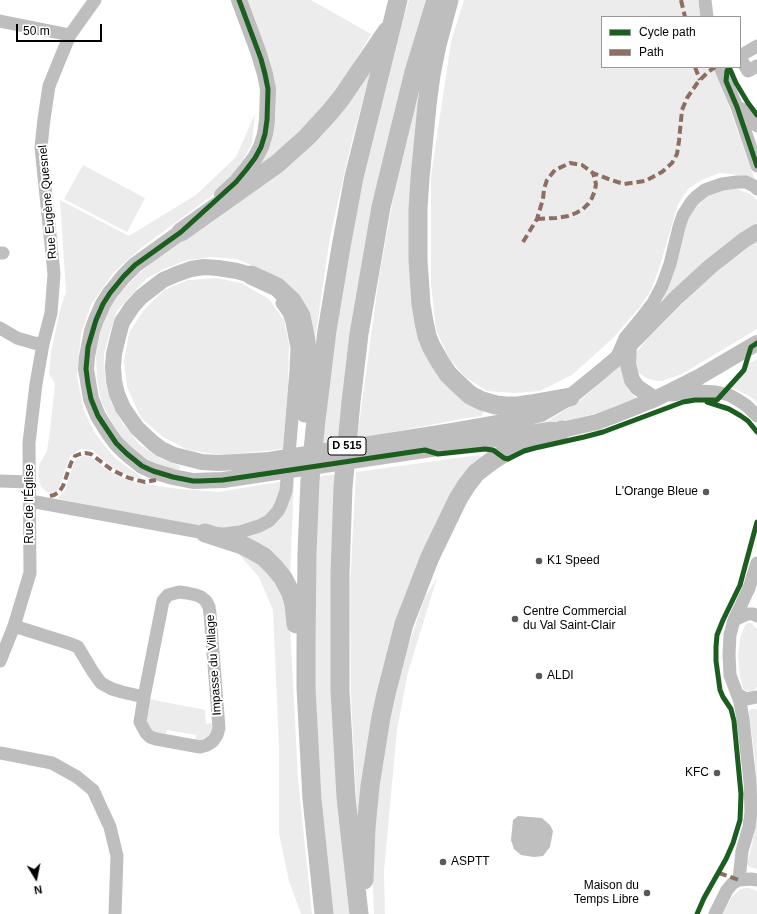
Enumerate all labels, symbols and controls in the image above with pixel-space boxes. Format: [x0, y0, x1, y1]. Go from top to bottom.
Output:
scale bar [18, 16, 104, 42]
legend [601, 16, 741, 68]
text: 50 m [23, 24, 50, 38]
text: Cycle path [639, 25, 696, 39]
text: Path [639, 45, 664, 59]
street label: Rue Eugène Quesnel [36, 144, 60, 260]
road number: D 515 [328, 437, 366, 455]
street label: Rue de l'Église [23, 464, 37, 544]
place label: L'Orange Bleue [615, 485, 698, 499]
marker: L'Orange Bleue [701, 487, 711, 497]
place label: K1 Speed [547, 554, 600, 568]
marker: K1 Speed [534, 556, 544, 566]
place label: Centre Commercial du Val Saint-Clair [523, 605, 626, 633]
street label: Impasse du Village [203, 614, 225, 716]
marker: Centre Commercial du Val Saint-Clair [510, 614, 520, 624]
place label: ALDI [547, 669, 574, 683]
marker: ALDI [534, 671, 544, 681]
place label: KFC [685, 766, 709, 780]
marker: KFC [712, 768, 722, 778]
place label: ASPTT [451, 855, 490, 869]
marker: ASPTT [438, 857, 448, 867]
north arrow [16, 858, 56, 898]
place label: Maison du Temps Libre [574, 879, 639, 907]
text: N [33, 883, 43, 896]
marker: Maison du Temps Libre [642, 888, 652, 898]

